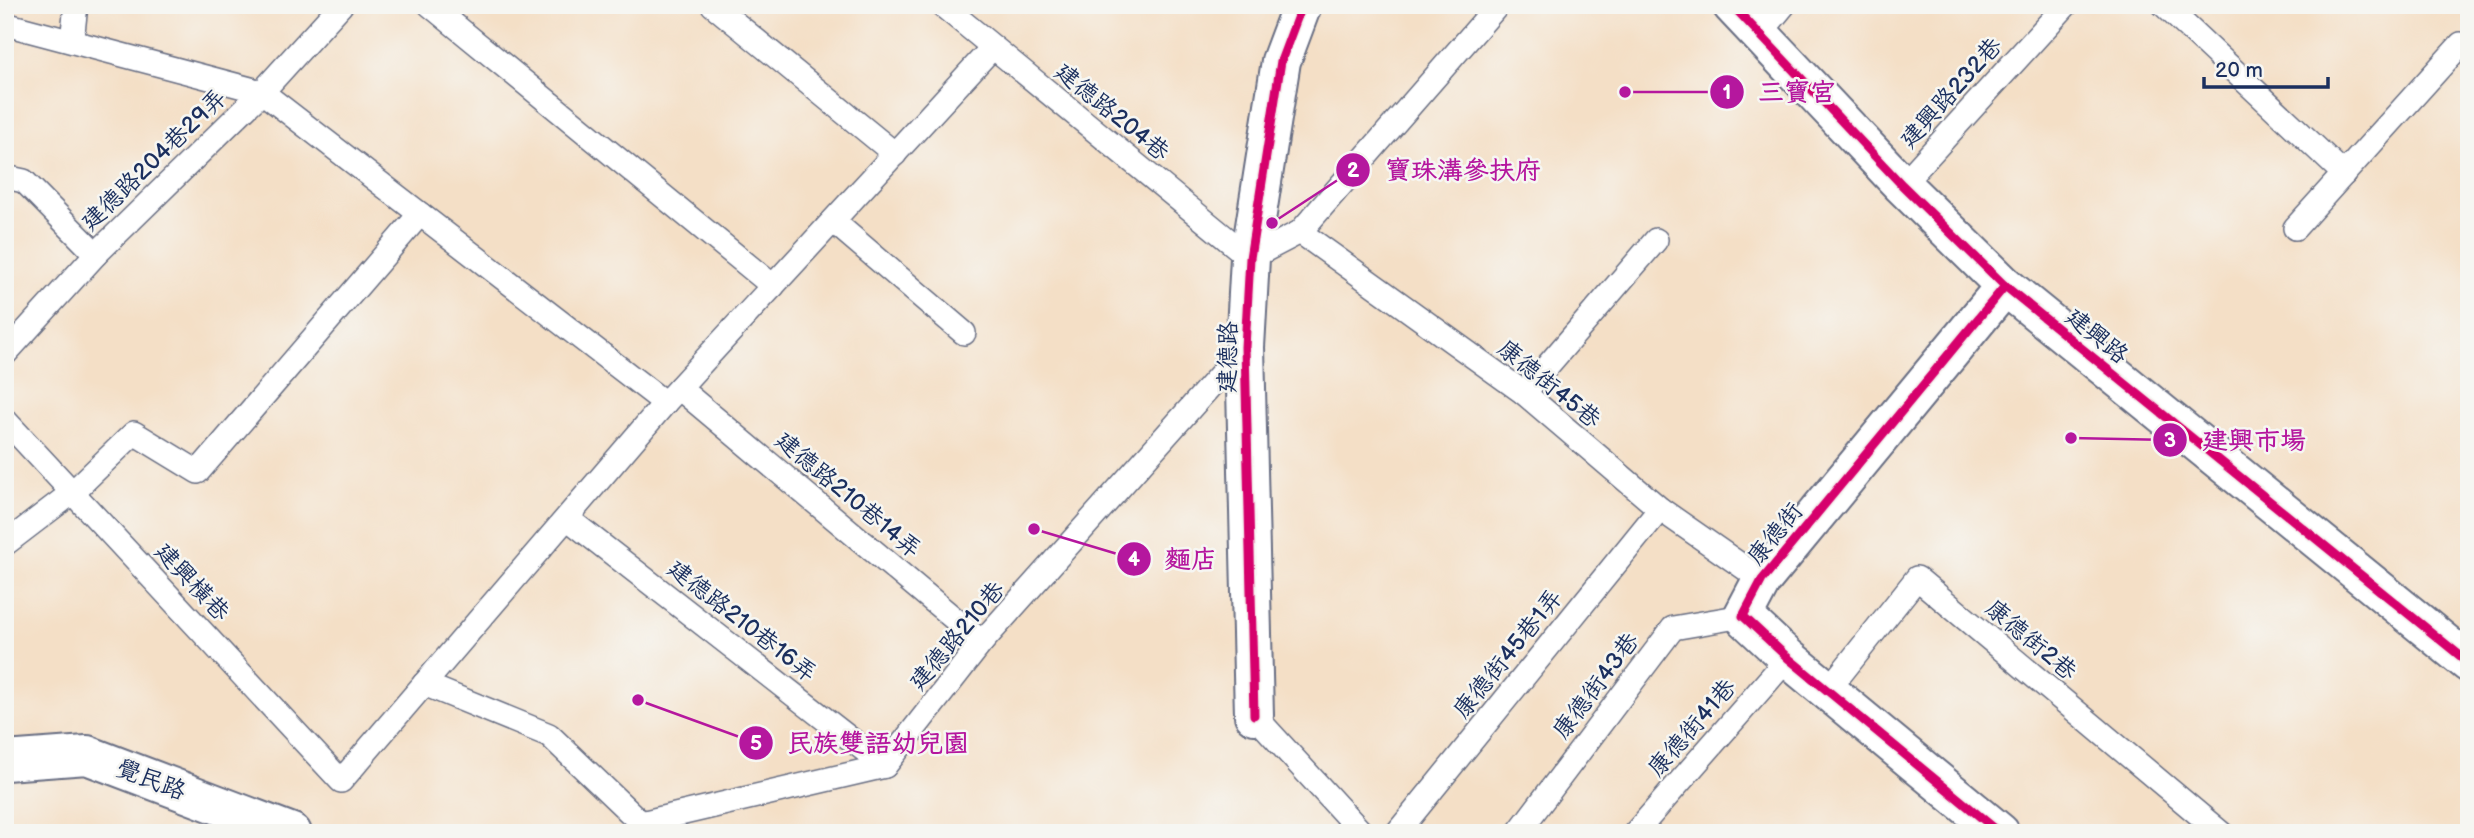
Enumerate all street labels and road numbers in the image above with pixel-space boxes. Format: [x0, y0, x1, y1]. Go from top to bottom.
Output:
street label: 建興路232巷 [1894, 32, 2008, 154]
street label: 建德路204巷 [1049, 57, 1175, 167]
street label: 建德路204巷29弄 [75, 83, 233, 237]
street label: 建興路 [2060, 302, 2134, 370]
street label: 建德路 [1213, 321, 1243, 393]
street label: 康德街45巷 [1492, 334, 1606, 434]
street label: 建德路210巷14弄 [769, 426, 927, 564]
street label: 康德街 [1741, 497, 1809, 571]
street label: 建興橫巷 [149, 537, 235, 627]
street label: 建德路210巷16弄 [662, 554, 822, 688]
street label: 建德路210巷 [903, 576, 1011, 696]
street label: 康德街45巷1弄 [1447, 584, 1569, 724]
street label: 康德街2巷 [1979, 593, 2083, 687]
street label: 康德街43巷 [1547, 627, 1645, 745]
street label: 康德街41巷 [1642, 673, 1742, 783]
street label: 覺民路 [112, 754, 190, 806]

